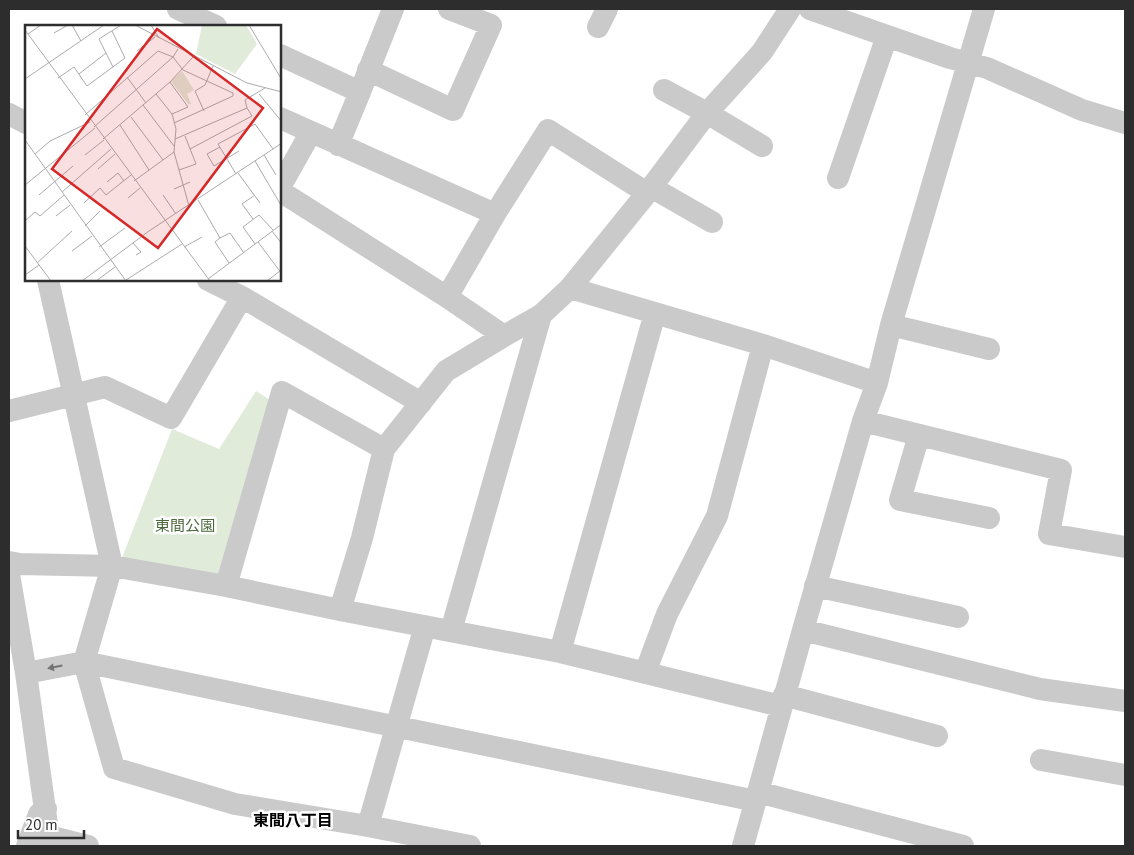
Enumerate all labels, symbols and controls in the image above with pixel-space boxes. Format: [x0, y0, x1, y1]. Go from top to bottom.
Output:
inset map [25, 25, 281, 281]
park label: 東間公園 [155, 516, 215, 535]
one-way arrow [47, 664, 63, 672]
scale bar [18, 808, 84, 840]
district label: 東間八丁目 [253, 810, 333, 830]
text: 20 m [25, 815, 58, 834]

